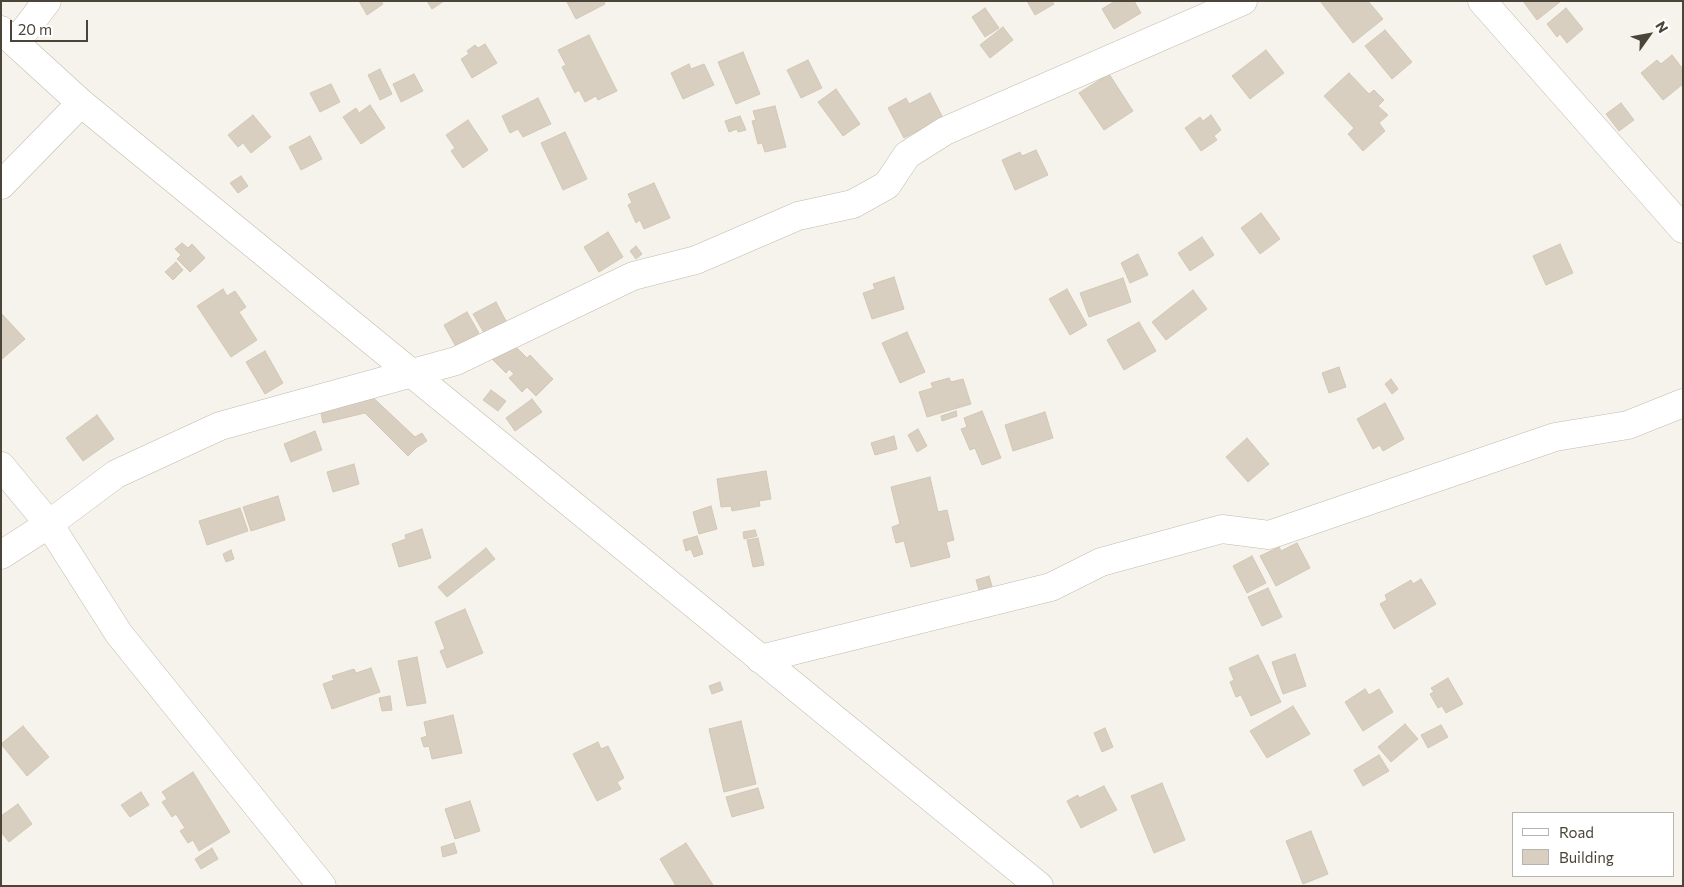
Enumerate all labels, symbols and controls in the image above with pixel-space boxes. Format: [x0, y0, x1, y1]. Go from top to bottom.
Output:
scale bar [12, 10, 90, 42]
north arrow [1624, 10, 1674, 60]
text: N [1652, 18, 1672, 36]
text: 20 m [18, 20, 52, 38]
legend [1512, 812, 1674, 877]
text: Road [1559, 823, 1594, 841]
text: Building [1559, 848, 1614, 866]

